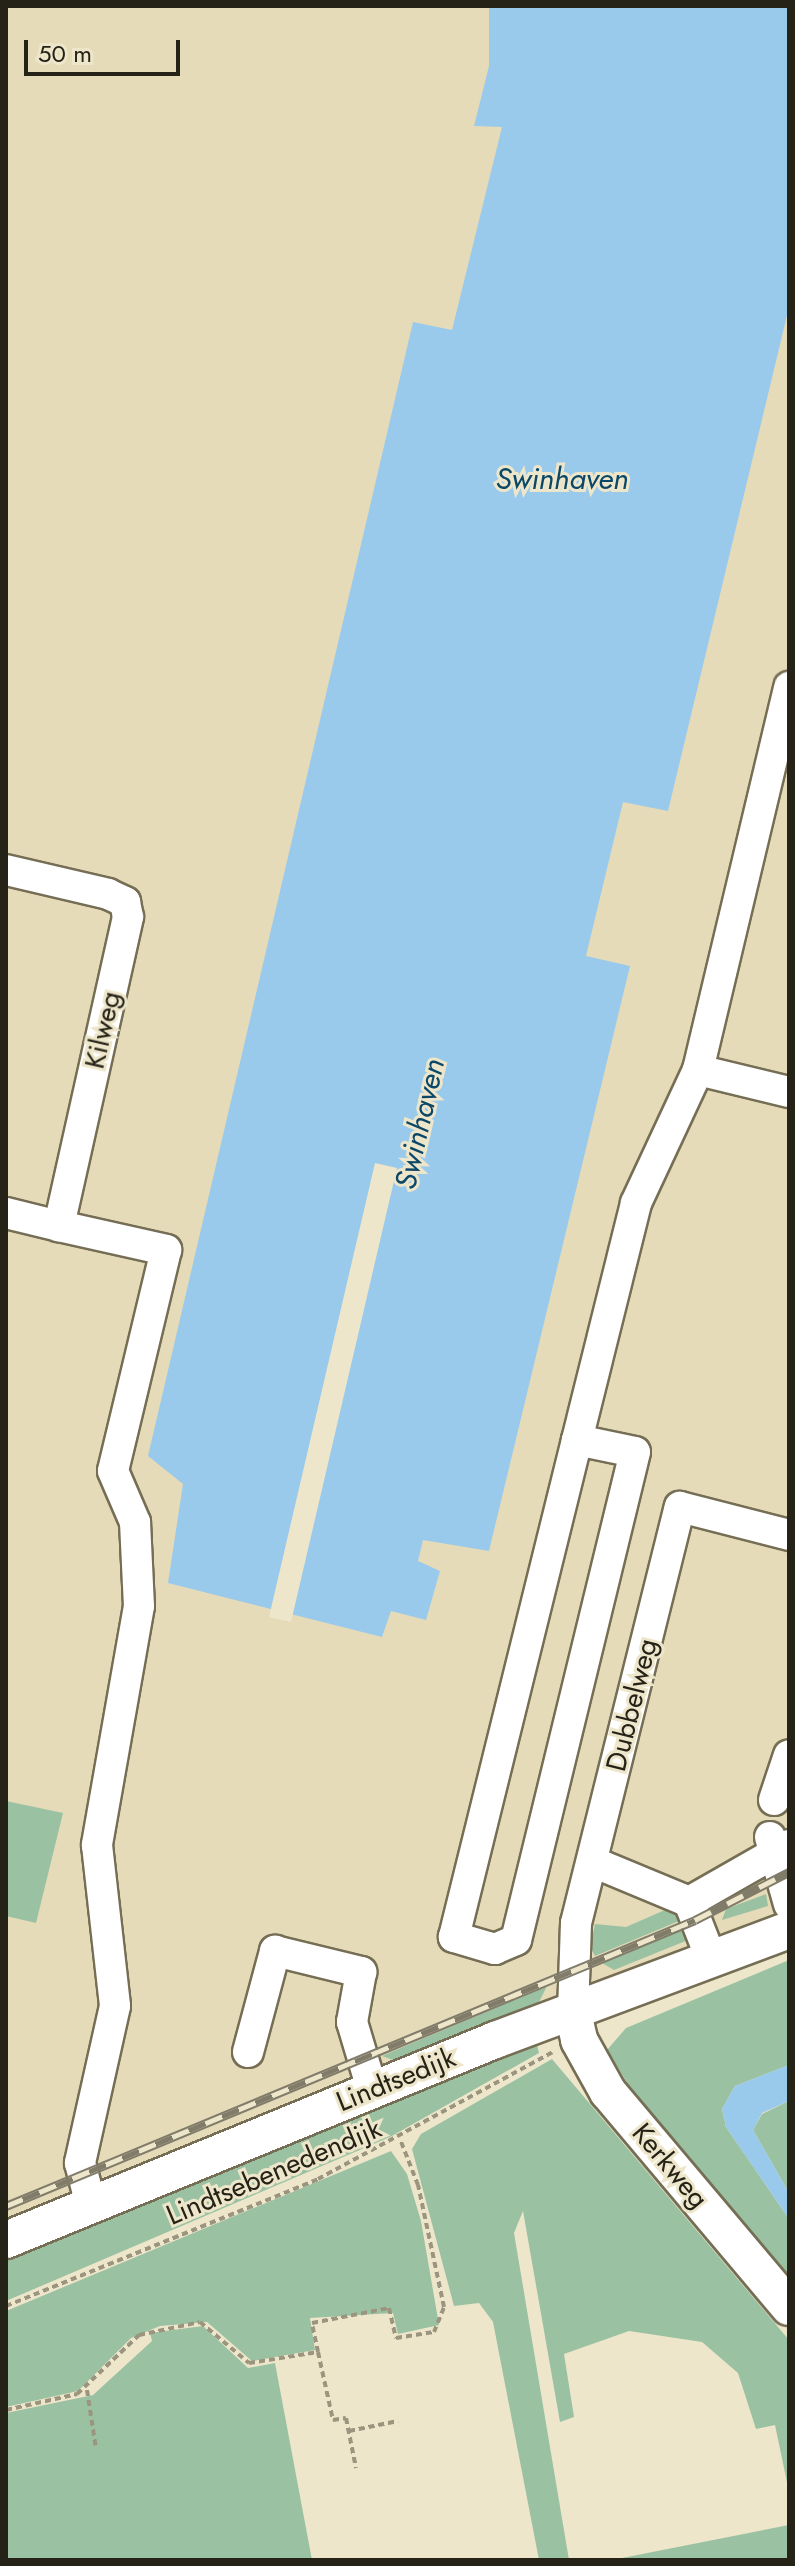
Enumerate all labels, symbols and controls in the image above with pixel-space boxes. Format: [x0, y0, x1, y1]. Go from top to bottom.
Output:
scale bar [28, 24, 184, 74]
text: 50 m [38, 36, 92, 71]
water label: Swinhaven [496, 461, 628, 497]
street label: Kilweg [78, 988, 128, 1072]
water label: Swinhaven [388, 1055, 452, 1193]
street label: Dubbelweg [599, 1635, 665, 1775]
street label: Lindtsedijk [332, 2041, 460, 2119]
street label: Lindtsebenedendijk [162, 2112, 386, 2232]
street label: Kerkweg [625, 2117, 715, 2215]

